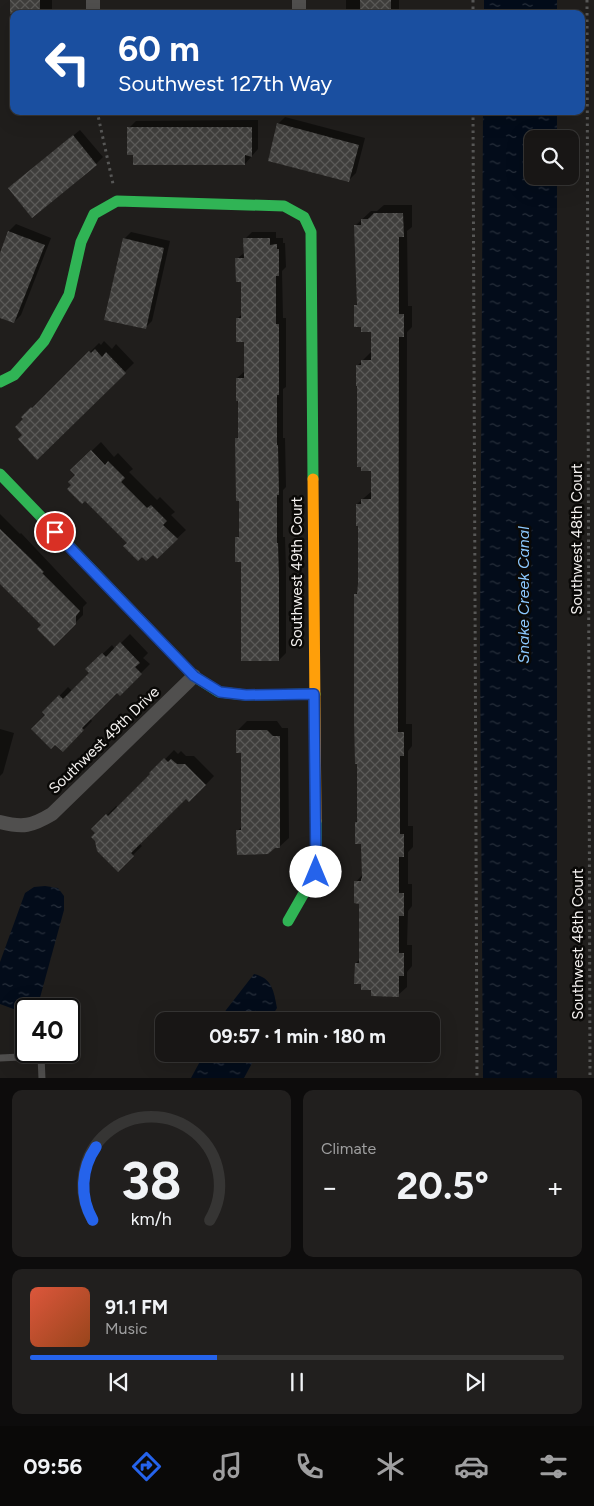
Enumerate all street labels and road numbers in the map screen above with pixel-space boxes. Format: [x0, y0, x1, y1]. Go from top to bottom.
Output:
street label: Southwest 48th Court [568, 463, 586, 615]
street label: Southwest 49th Court [288, 496, 306, 647]
street label: Southwest 49th Drive [45, 683, 163, 797]
street label: Southwest 48th Court [569, 868, 587, 1020]

